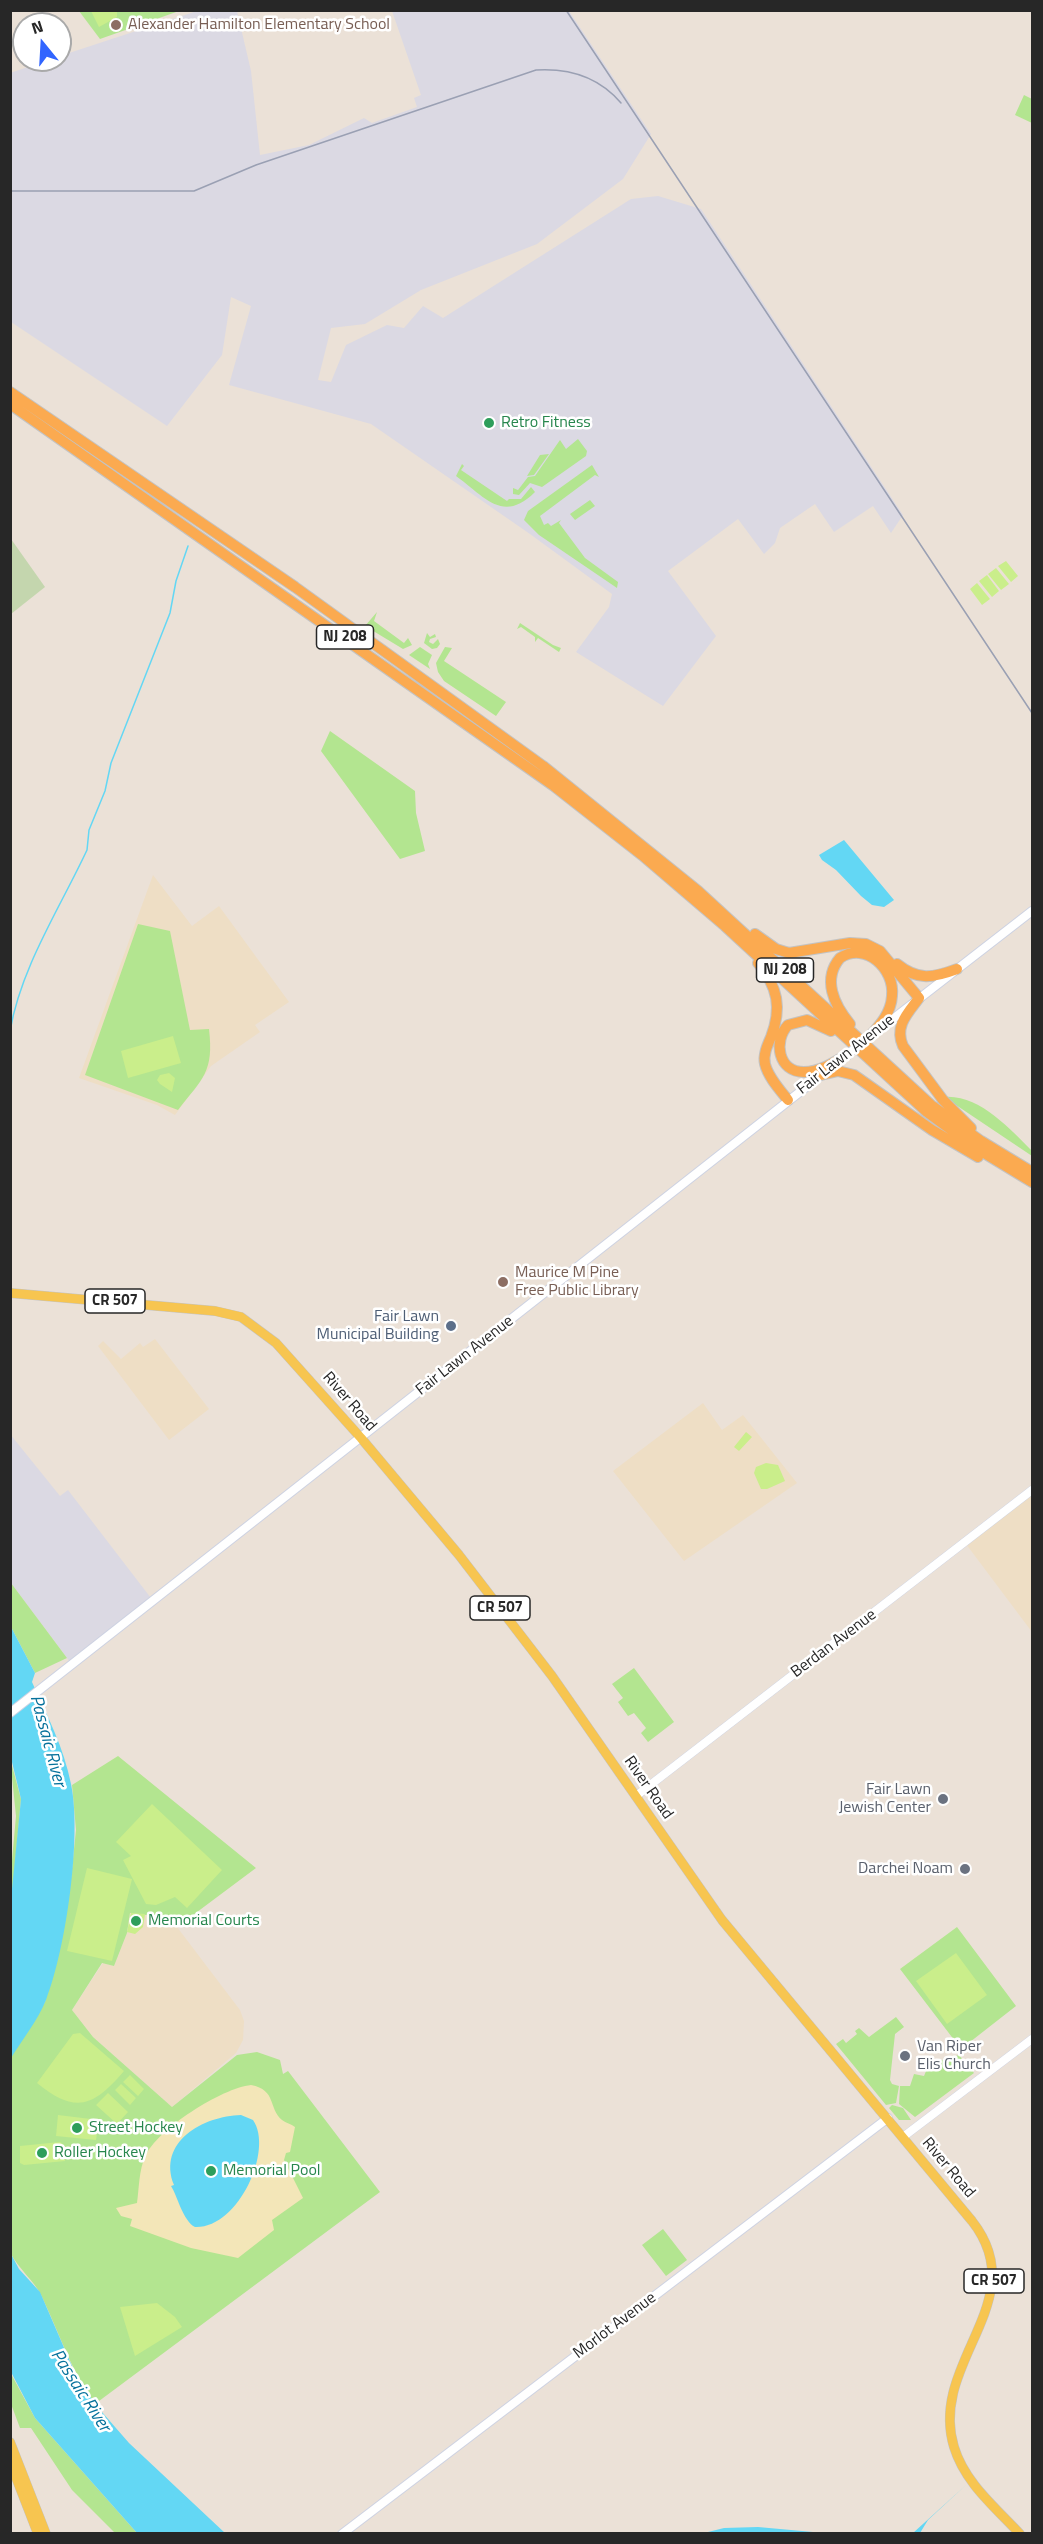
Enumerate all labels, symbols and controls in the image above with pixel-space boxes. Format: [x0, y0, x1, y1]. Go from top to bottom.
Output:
north arrow [12, 12, 72, 72]
text: N [28, 14, 46, 40]
place label: Alexander Hamilton Elementary School [128, 15, 390, 35]
marker: Alexander Hamilton Elementary School [109, 18, 123, 32]
place label: Retro Fitness [501, 413, 591, 433]
marker: Retro Fitness [482, 416, 496, 430]
road number: NJ 208 [316, 625, 374, 649]
road number: NJ 208 [756, 958, 814, 982]
street label: Fair Lawn Avenue [793, 1011, 899, 1099]
place label: Maurice M Pine Free Public Library [515, 1263, 639, 1301]
marker: Maurice M Pine Free Public Library [496, 1275, 510, 1289]
road number: CR 507 [85, 1289, 145, 1313]
place label: Fair Lawn Municipal Building [316, 1307, 439, 1345]
street label: Fair Lawn Avenue [412, 1312, 518, 1400]
marker: Fair Lawn Municipal Building [444, 1319, 458, 1333]
street label: River Road [318, 1368, 380, 1436]
road number: CR 507 [470, 1596, 530, 1620]
street label: Berdan Avenue [788, 1606, 880, 1682]
water label: Passaic River [24, 1693, 70, 1789]
street label: River Road [619, 1753, 677, 1823]
place label: Fair Lawn Jewish Center [839, 1780, 931, 1818]
marker: Fair Lawn Jewish Center [936, 1792, 950, 1806]
place label: Darchei Noam [858, 1859, 953, 1879]
marker: Darchei Noam [958, 1862, 972, 1876]
place label: Memorial Courts [148, 1911, 260, 1931]
marker: Memorial Courts [129, 1914, 143, 1928]
place label: Van Riper Elis Church [917, 2037, 991, 2075]
marker: Van Riper Elis Church [898, 2049, 912, 2063]
place label: Street Hockey [89, 2118, 183, 2138]
marker: Street Hockey [70, 2121, 84, 2135]
street label: River Road [917, 2134, 979, 2202]
place label: Roller Hockey [54, 2143, 146, 2163]
marker: Roller Hockey [35, 2146, 49, 2160]
place label: Memorial Pool [223, 2161, 321, 2181]
marker: Memorial Pool [204, 2164, 218, 2178]
road number: CR 507 [964, 2269, 1024, 2293]
street label: Morlot Avenue [570, 2289, 660, 2363]
water label: Passaic River [45, 2346, 115, 2436]

